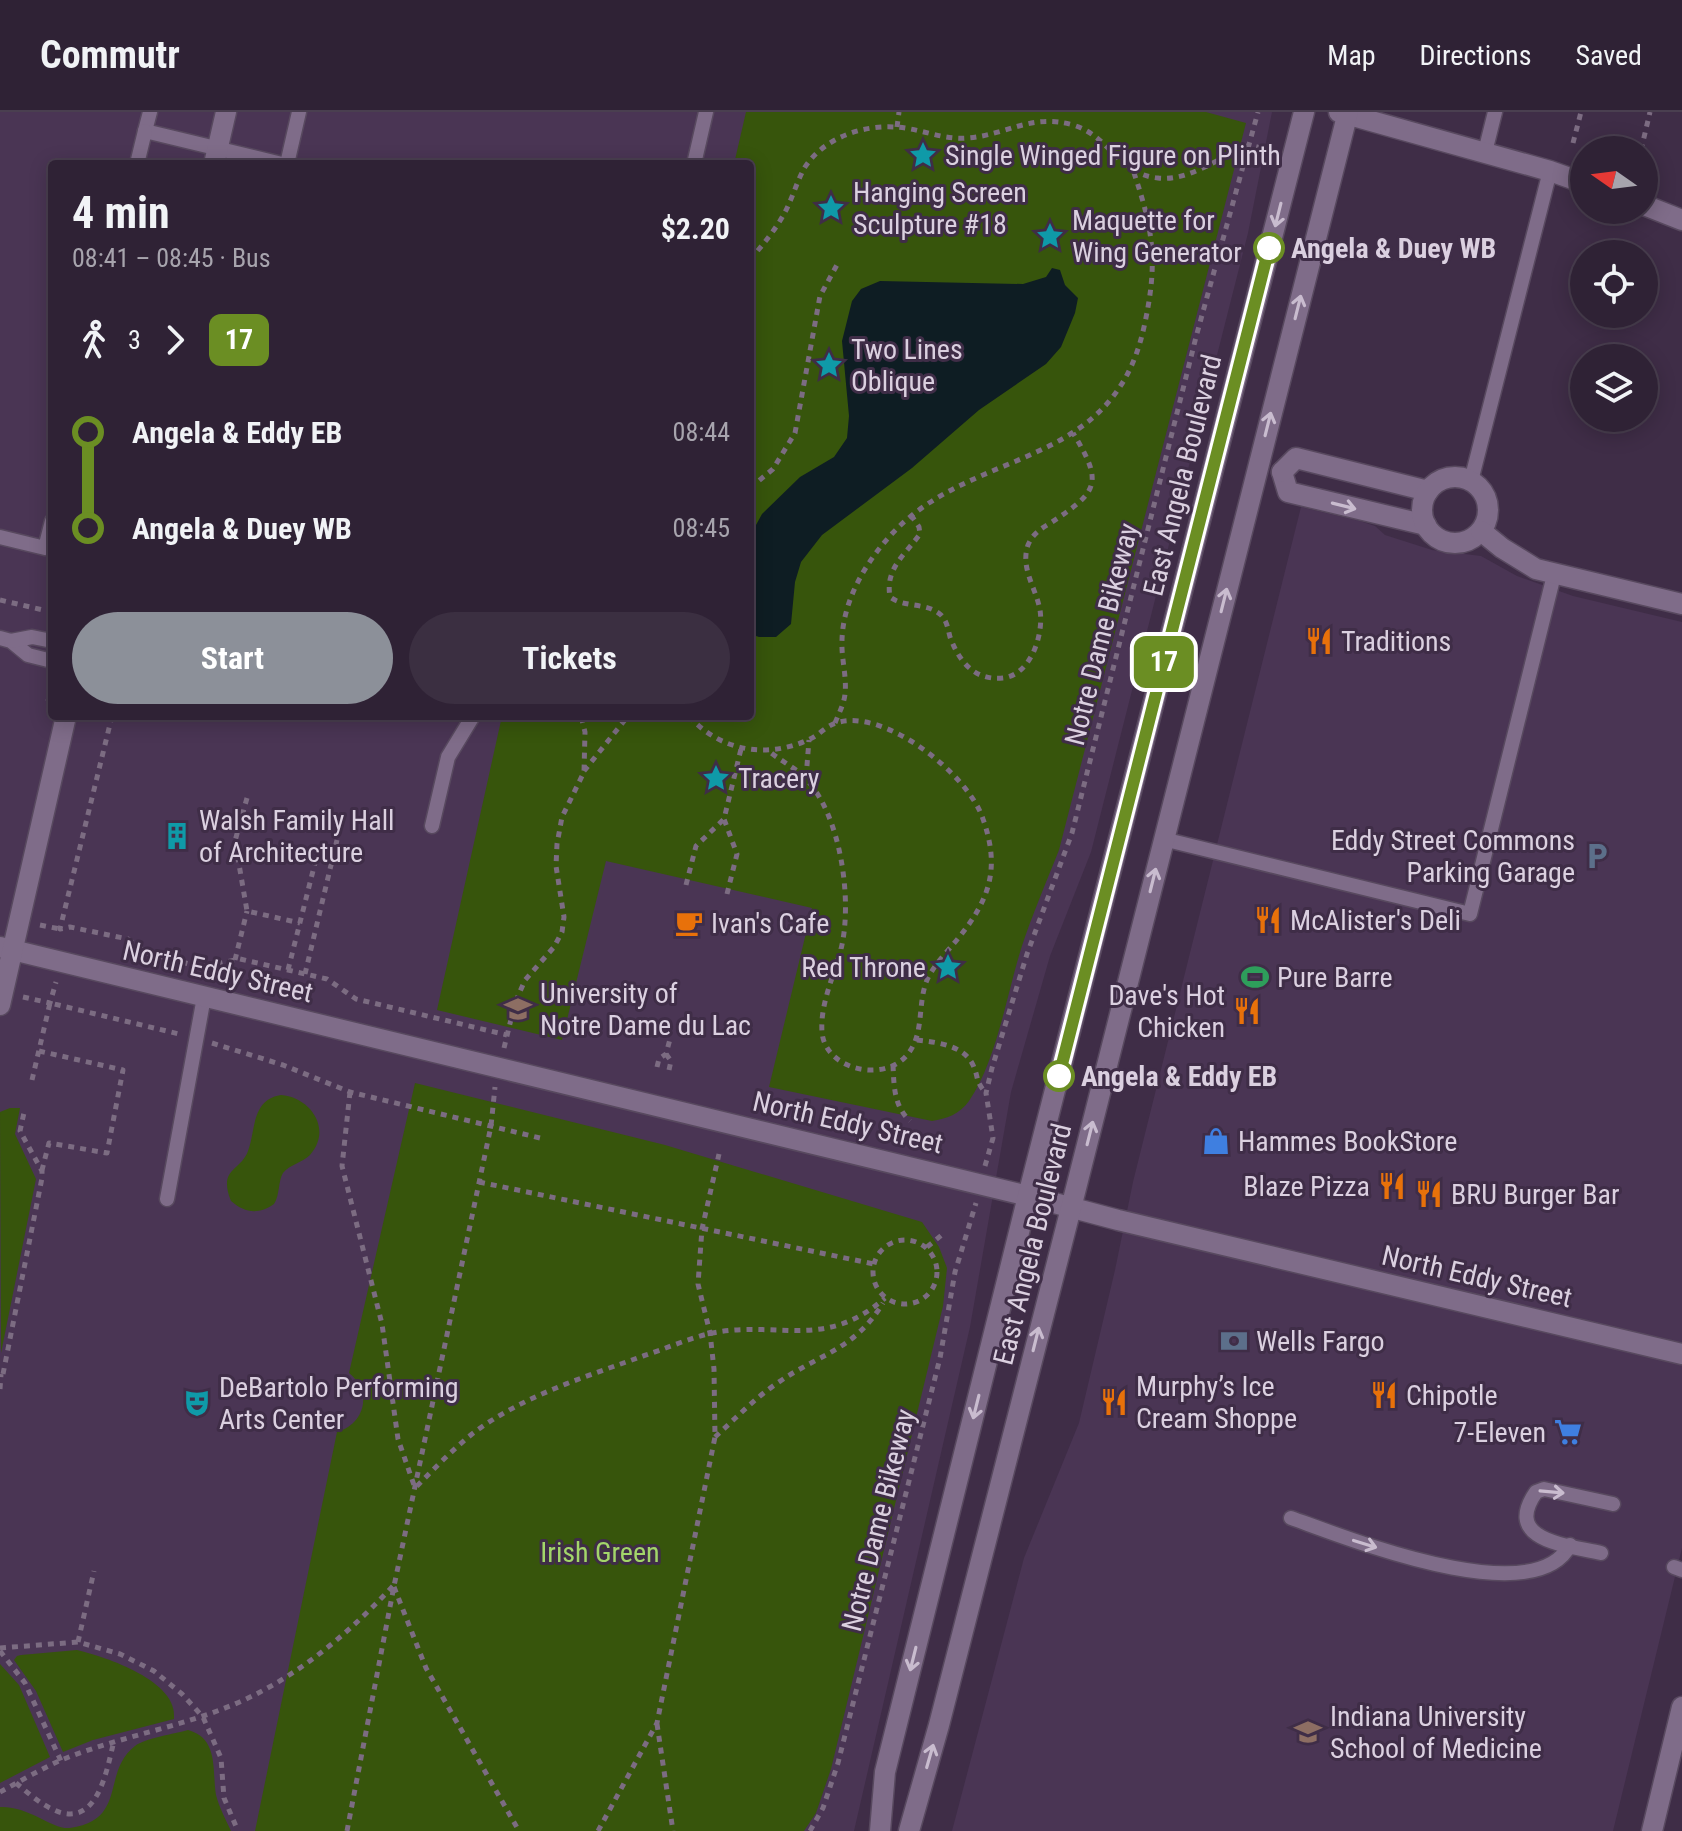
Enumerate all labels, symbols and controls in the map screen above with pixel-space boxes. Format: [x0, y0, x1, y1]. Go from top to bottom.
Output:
text: Commutr [40, 33, 180, 77]
text: Map [1327, 39, 1376, 72]
text: Directions [1420, 39, 1531, 72]
text: Saved [1575, 39, 1642, 72]
north arrow [1570, 136, 1658, 224]
map controls [1570, 136, 1658, 432]
place label: Single Winged Figure on Plinth [945, 139, 1281, 172]
place icon: Single Winged Figure on Plinth [908, 140, 938, 170]
place label: Hanging Screen Sculpture #18 [853, 176, 1027, 241]
text: 4 min [72, 187, 170, 239]
place icon: Hanging Screen Sculpture #18 [816, 193, 846, 223]
one-way arrow [1269, 201, 1284, 227]
place label: Maquette for Wing Generator [1072, 204, 1242, 269]
text: $2.20 [661, 211, 730, 246]
place icon: Maquette for Wing Generator [1035, 221, 1065, 251]
place label: Angela & Duey WB [1291, 232, 1496, 265]
marker: Angela & Duey WB [1254, 233, 1284, 263]
button: locate [1570, 240, 1658, 328]
text: 08:41 – 08:45 · Bus [72, 243, 271, 273]
one-way arrow [1291, 295, 1306, 321]
icon: walk [72, 318, 116, 362]
icon: forward [153, 318, 197, 362]
text: 17 [225, 323, 253, 356]
text: 3 [128, 325, 141, 355]
place label: Two Lines Oblique [851, 333, 963, 398]
button: layers [1570, 344, 1658, 432]
place icon: Two Lines Oblique [814, 350, 844, 380]
street label: East Angela Boulevard [1137, 351, 1228, 599]
one-way arrow [1262, 412, 1277, 438]
text: Angela & Eddy EB [132, 415, 342, 450]
text: 08:44 [673, 417, 730, 447]
one-way arrow [1331, 499, 1357, 514]
text: Angela & Duey WB [132, 511, 352, 546]
text: 08:45 [673, 513, 730, 543]
street label: Notre Dame Bikeway [1058, 519, 1145, 749]
one-way arrow [1217, 587, 1232, 613]
button: Start [72, 612, 393, 704]
button: Tickets [409, 612, 730, 704]
place label: Traditions [1341, 625, 1451, 658]
restaurant icon: Traditions [1304, 626, 1334, 656]
line badge: 17 [1128, 636, 1200, 688]
text: 17 [1150, 645, 1178, 678]
place label: Tracery [738, 762, 820, 795]
place icon: Tracery [701, 763, 731, 793]
place label: Walsh Family Hall of Architecture [199, 804, 395, 869]
building icon: Walsh Family Hall of Architecture [162, 821, 192, 851]
place label: Eddy Street Commons Parking Garage [1331, 824, 1575, 889]
parking icon: Eddy Street Commons Parking Garage [1582, 841, 1612, 871]
one-way arrow [1146, 868, 1161, 894]
place label: McAlister's Deli [1290, 904, 1461, 937]
restaurant icon: McAlister's Deli [1253, 905, 1283, 935]
place label: Ivan's Cafe [711, 907, 829, 940]
cafe icon: Ivan's Cafe [674, 908, 704, 938]
street label: North Eddy Street [120, 934, 316, 1009]
place label: Red Throne [801, 951, 926, 984]
place icon: Red Throne [933, 952, 963, 982]
place label: Pure Barre [1277, 961, 1393, 994]
sports icon: Pure Barre [1240, 962, 1270, 992]
place label: University of Notre Dame du Lac [540, 977, 751, 1042]
place label: Dave's Hot Chicken [1108, 979, 1225, 1044]
school or university icon: University of Notre Dame du Lac [503, 994, 533, 1024]
restaurant icon: Dave's Hot Chicken [1232, 996, 1262, 1026]
place label: Angela & Eddy EB [1081, 1060, 1277, 1093]
marker: Angela & Eddy EB [1044, 1061, 1074, 1091]
street label: North Eddy Street [750, 1085, 946, 1160]
street label: East Angela Boulevard [987, 1120, 1078, 1368]
one-way arrow [1083, 1120, 1098, 1146]
place label: Hammes BookStore [1238, 1125, 1457, 1158]
shop icon: Hammes BookStore [1201, 1126, 1231, 1156]
place label: Blaze Pizza [1243, 1170, 1370, 1203]
restaurant icon: Blaze Pizza [1377, 1171, 1407, 1201]
place label: BRU Burger Bar [1451, 1178, 1620, 1211]
restaurant icon: BRU Burger Bar [1414, 1179, 1444, 1209]
street label: North Eddy Street [1379, 1239, 1575, 1314]
place label: Wells Fargo [1256, 1325, 1385, 1358]
bank icon: Wells Fargo [1219, 1326, 1249, 1356]
one-way arrow [1030, 1327, 1045, 1353]
place label: Murphy’s Ice Cream Shoppe [1136, 1370, 1297, 1435]
place label: DeBartolo Performing Arts Center [219, 1371, 459, 1436]
place label: Chipotle [1406, 1379, 1498, 1412]
restaurant icon: Chipotle [1369, 1380, 1399, 1410]
restaurant icon: Murphy’s Ice Cream Shoppe [1099, 1387, 1129, 1417]
theatre icon: DeBartolo Performing Arts Center [182, 1388, 212, 1418]
one-way arrow [968, 1394, 983, 1420]
street label: Notre Dame Bikeway [835, 1405, 922, 1635]
place label: 7-Eleven [1453, 1416, 1546, 1449]
supermarket icon: 7-Eleven [1553, 1417, 1583, 1447]
one-way arrow [1538, 1485, 1564, 1500]
park label: Irish Green [540, 1536, 660, 1569]
one-way arrow [1351, 1537, 1377, 1552]
one-way arrow [904, 1646, 919, 1672]
place label: Indiana University School of Medicine [1330, 1700, 1542, 1765]
school or university icon: Indiana University School of Medicine [1293, 1717, 1323, 1747]
one-way arrow [923, 1743, 938, 1769]

